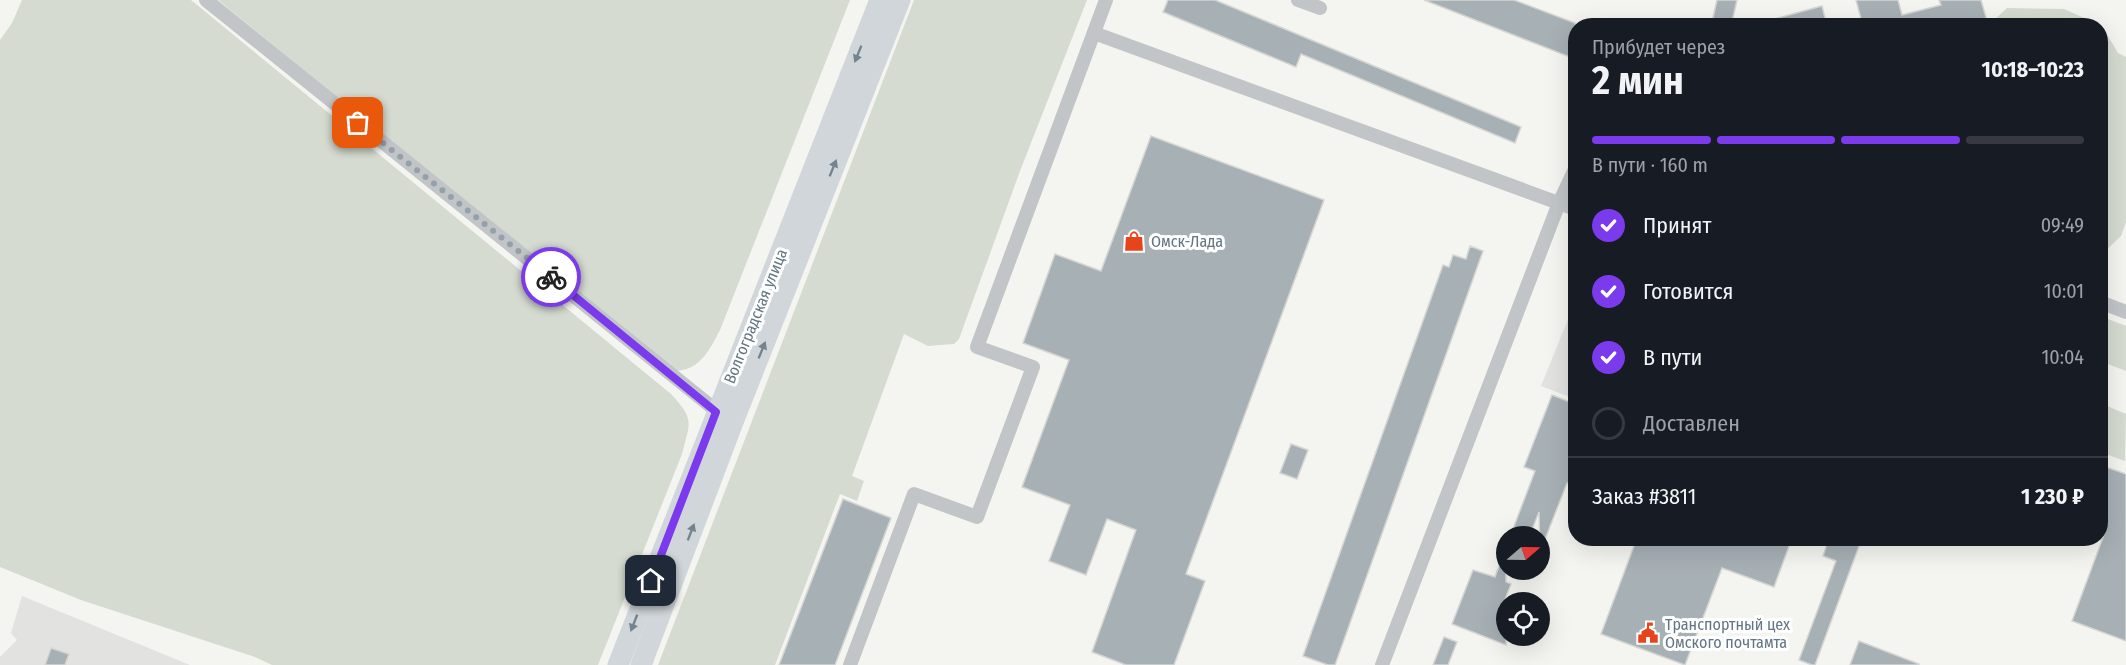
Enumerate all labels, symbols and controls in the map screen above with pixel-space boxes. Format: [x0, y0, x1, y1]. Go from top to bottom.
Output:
text: Прибудет через [1592, 35, 1725, 59]
one-way arrow [853, 46, 863, 64]
text: 10:18–10:23 [1982, 56, 2084, 83]
text: 2 мин [1592, 58, 1684, 104]
pin [332, 97, 383, 148]
icon: bag [341, 106, 374, 139]
text: В пути · 160 m [1592, 153, 1708, 177]
one-way arrow [828, 159, 838, 177]
icon: check [1592, 209, 1625, 242]
text: Принят [1643, 212, 1711, 239]
text: 09:49 [2041, 213, 2084, 237]
shop icon: Омск-Лада [1122, 229, 1146, 253]
place label: Омск-Лада [1151, 232, 1223, 251]
street label: Волгоградская улица [720, 246, 791, 386]
courier [521, 247, 581, 307]
icon: bike [535, 261, 568, 294]
icon: check [1592, 275, 1625, 308]
text: Готовится [1643, 278, 1734, 305]
text: 10:01 [2044, 279, 2084, 303]
one-way arrow [757, 341, 767, 359]
icon: check [1592, 341, 1625, 374]
text: В пути [1643, 344, 1702, 371]
text: 10:04 [2041, 345, 2084, 369]
text: Доставлен [1643, 410, 1740, 437]
text: Заказ #3811 [1592, 483, 1696, 510]
text: 1 230 ₽ [2021, 483, 2084, 510]
one-way arrow [687, 523, 697, 541]
north arrow [1496, 526, 1550, 580]
map controls [1496, 526, 1550, 646]
pin [625, 555, 676, 606]
icon: home [634, 564, 667, 597]
button: locate [1496, 592, 1550, 646]
one-way arrow [629, 614, 638, 632]
place label: Транспортный цех Омского почтамта [1665, 615, 1790, 652]
public building icon: Транспортный цех Омского почтамта [1636, 621, 1660, 645]

